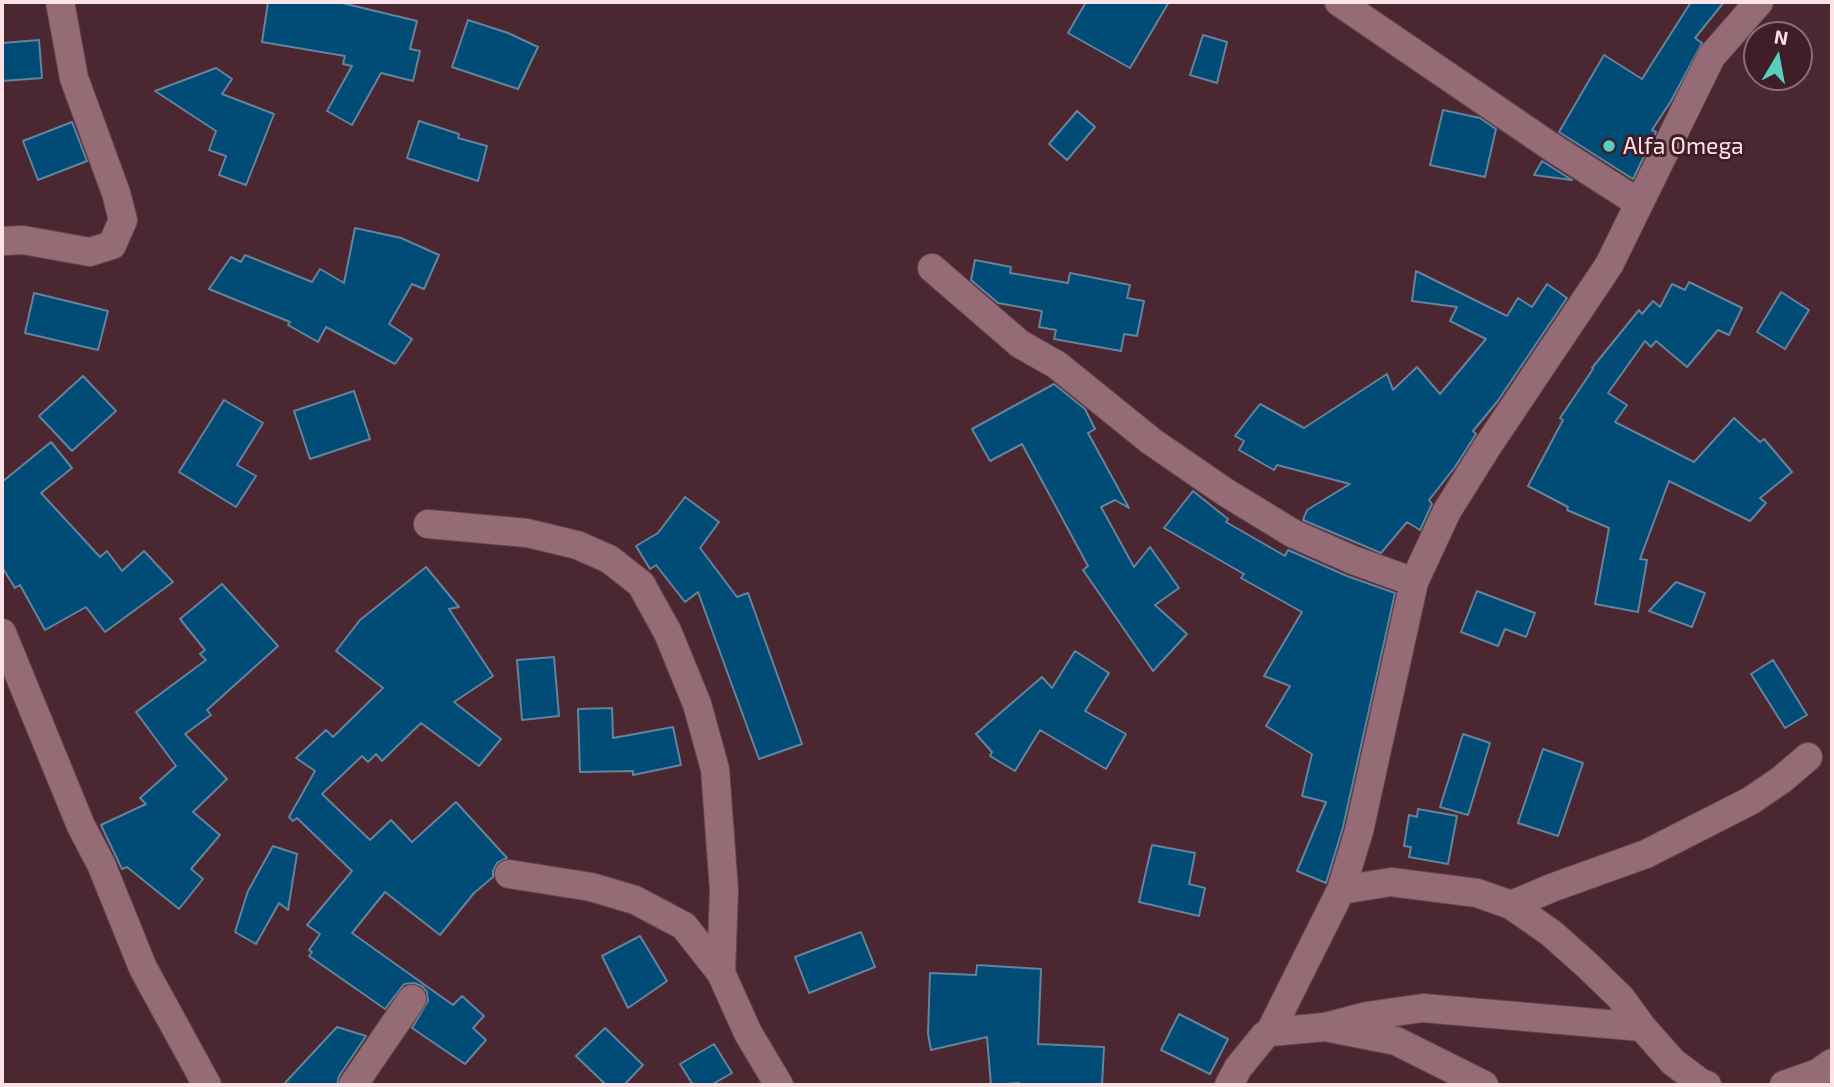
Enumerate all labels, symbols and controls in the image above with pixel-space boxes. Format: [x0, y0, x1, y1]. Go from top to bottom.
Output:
north arrow [1743, 21, 1813, 91]
text: N [1773, 24, 1790, 49]
place label: Alfa Omega [1623, 132, 1744, 160]
marker: Alfa Omega [1601, 138, 1617, 154]

